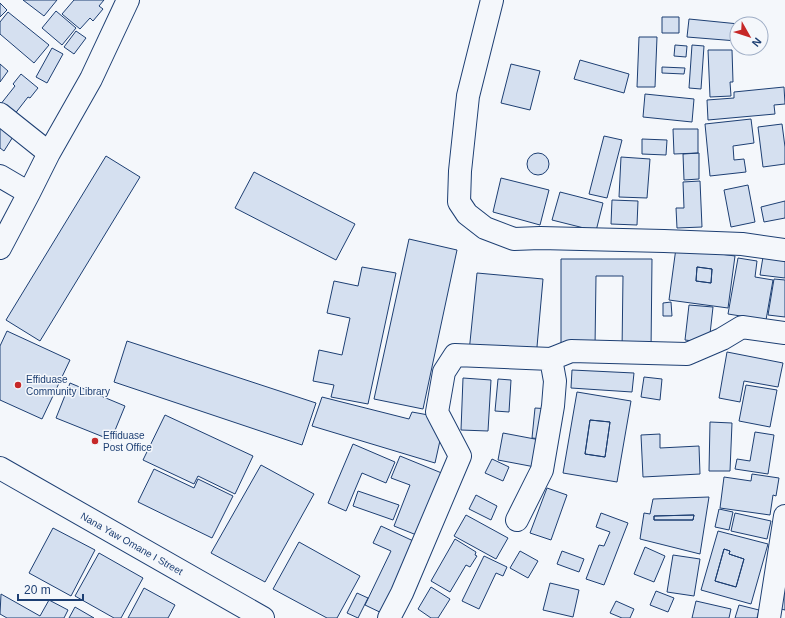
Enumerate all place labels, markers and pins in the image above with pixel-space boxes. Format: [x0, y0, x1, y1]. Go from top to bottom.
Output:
place label: Effiduase Community Library [26, 374, 110, 397]
marker: Effiduase Community Library [13, 380, 23, 390]
place label: Effiduase Post Office [103, 430, 152, 453]
marker: Effiduase Post Office [90, 436, 100, 446]

